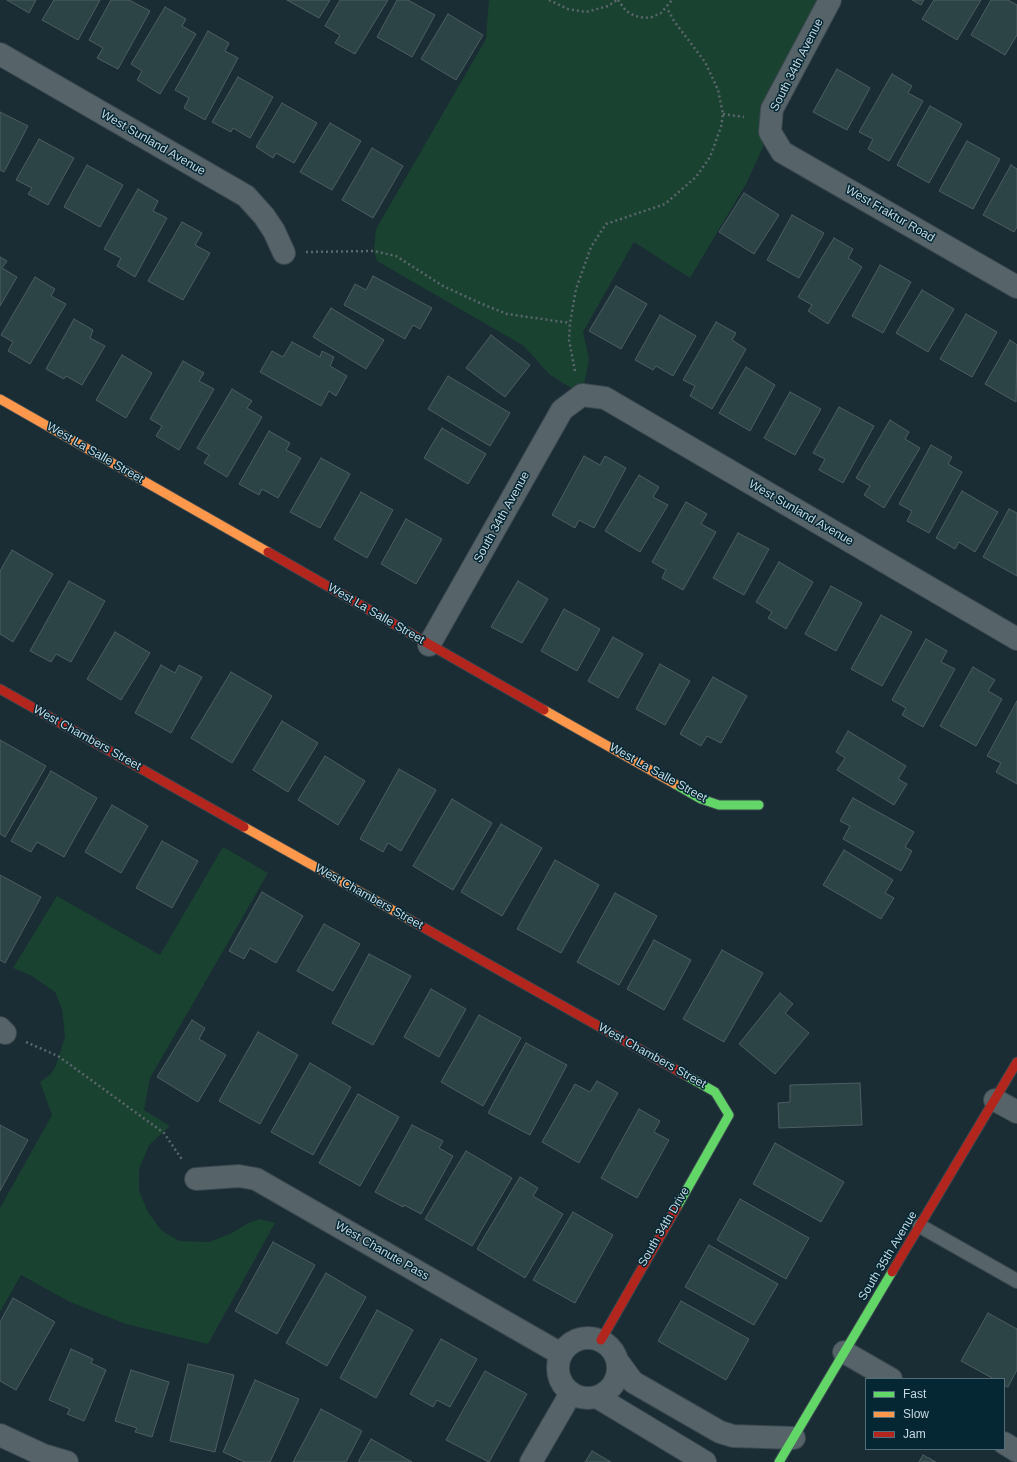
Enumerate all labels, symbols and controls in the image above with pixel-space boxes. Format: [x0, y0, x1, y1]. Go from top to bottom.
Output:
street label: South 34th Avenue [767, 16, 827, 114]
street label: West Sunland Avenue [98, 107, 208, 179]
street label: West Fraktur Road [843, 183, 937, 245]
street label: West La Salle Street [44, 419, 146, 487]
street label: South 34th Avenue [471, 469, 533, 565]
street label: West Sunland Avenue [746, 477, 856, 549]
street label: West La Salle Street [325, 580, 427, 648]
street label: West Chambers Street [31, 702, 143, 774]
street label: West La Salle Street [607, 740, 709, 806]
street label: West Chambers Street [313, 861, 425, 933]
street label: West Chambers Street [596, 1020, 708, 1092]
street label: South 34th Drive [635, 1185, 693, 1269]
street label: South 35th Avenue [856, 1209, 920, 1303]
street label: West Chanute Pass [333, 1218, 431, 1284]
legend [865, 1378, 1005, 1450]
text: Fast [903, 1387, 926, 1401]
text: Slow [903, 1407, 929, 1421]
text: Jam [903, 1427, 926, 1441]

